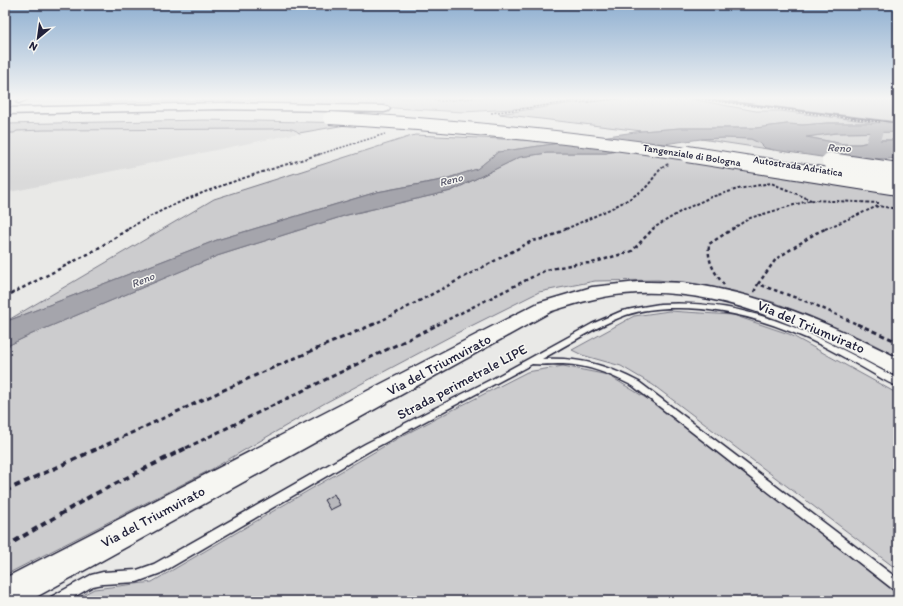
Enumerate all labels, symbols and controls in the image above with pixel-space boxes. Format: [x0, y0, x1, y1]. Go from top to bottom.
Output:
north arrow [18, 18, 58, 58]
text: N [27, 39, 40, 54]
street label: Tangenziale di Bologna [642, 141, 743, 169]
water label: Reno [827, 141, 852, 155]
street label: Autostrada Adriatica [752, 153, 844, 179]
water label: Reno [438, 171, 464, 189]
water label: Reno [130, 269, 157, 290]
street label: Via del Triumvirato [755, 297, 867, 357]
street label: Via del Triumvirato [384, 330, 494, 400]
street label: Strada perimetrale LIPE [394, 340, 530, 423]
street label: Via del Triumvirato [98, 482, 208, 552]

